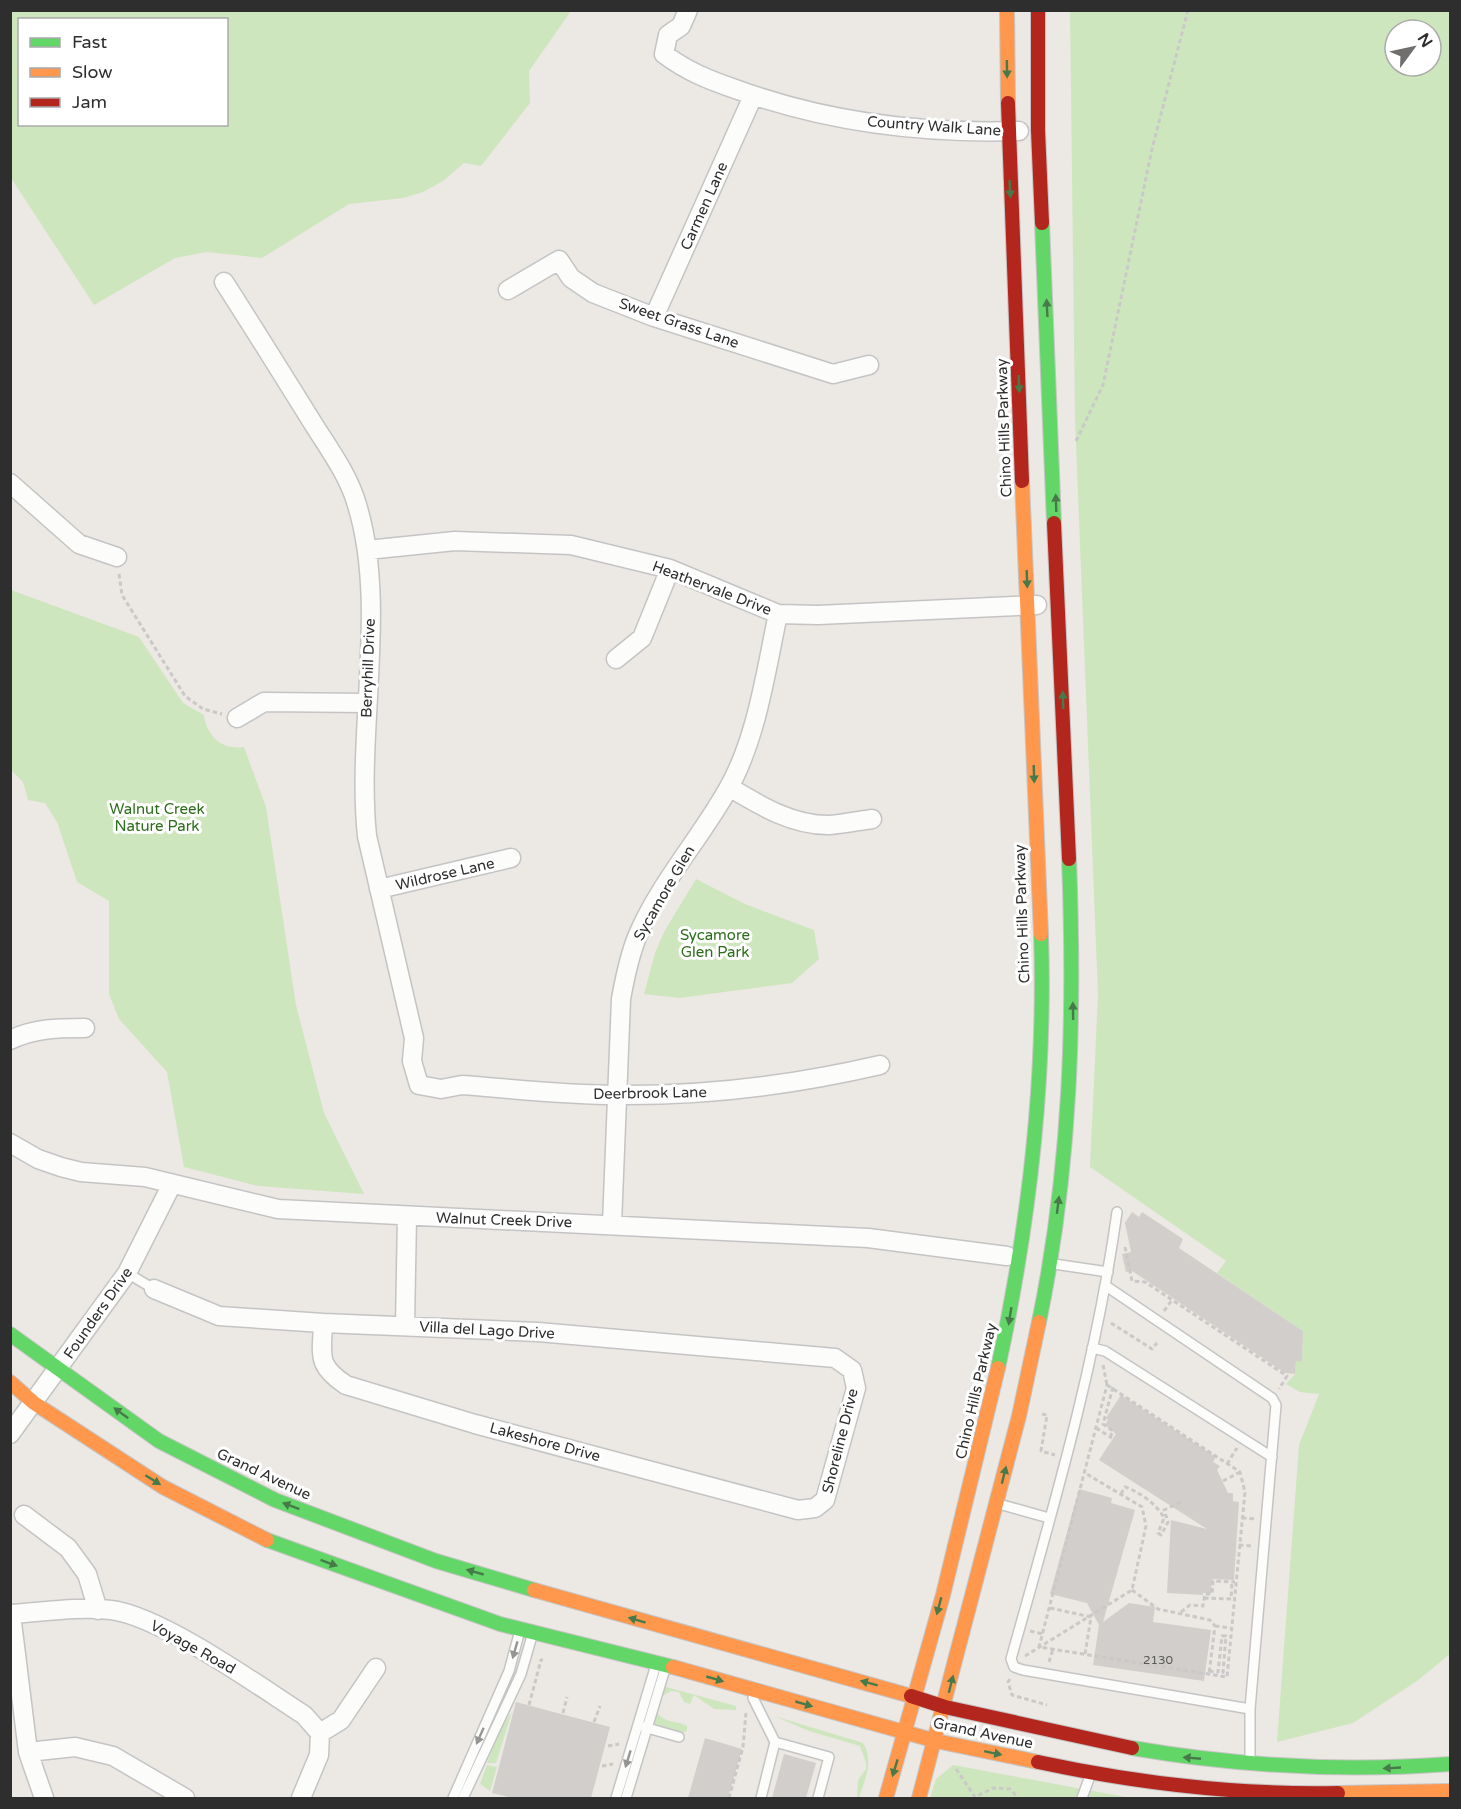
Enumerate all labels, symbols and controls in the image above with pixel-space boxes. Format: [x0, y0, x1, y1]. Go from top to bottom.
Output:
legend [18, 18, 228, 126]
north arrow [1383, 18, 1443, 78]
text: N [1413, 30, 1437, 51]
text: Fast [72, 31, 107, 53]
one-way arrow [1002, 59, 1012, 78]
text: Slow [72, 61, 113, 83]
text: Jam [72, 91, 107, 113]
street label: Country Walk Lane [866, 112, 1002, 140]
street label: Carmen Lane [677, 159, 731, 253]
one-way arrow [1006, 180, 1015, 199]
street label: Sweet Grass Lane [617, 294, 741, 352]
one-way arrow [1043, 298, 1052, 317]
street label: Chino Hills Parkway [993, 358, 1015, 498]
one-way arrow [1014, 375, 1023, 394]
one-way arrow [1051, 494, 1060, 513]
street label: Heathervale Drive [650, 557, 774, 619]
one-way arrow [1022, 570, 1032, 589]
street label: Berryhill Drive [357, 618, 379, 718]
one-way arrow [1058, 691, 1067, 710]
one-way arrow [1029, 764, 1039, 783]
park label: Walnut Creek Nature Park [109, 800, 205, 835]
street label: Sycamore Glen [630, 842, 698, 944]
street label: Chino Hills Parkway [1011, 844, 1033, 984]
street label: Wildrose Lane [394, 854, 496, 894]
park label: Sycamore Glen Park [680, 926, 750, 961]
one-way arrow [1068, 1001, 1078, 1020]
street label: Deerbrook Lane [593, 1083, 707, 1103]
one-way arrow [1053, 1195, 1063, 1214]
street label: Walnut Creek Drive [436, 1209, 572, 1231]
street label: Founders Drive [60, 1264, 136, 1362]
one-way arrow [1005, 1307, 1014, 1326]
street label: Villa del Lago Drive [419, 1317, 555, 1343]
street label: Chino Hills Parkway [952, 1321, 1000, 1461]
street label: Shoreline Drive [818, 1387, 862, 1495]
one-way arrow [113, 1407, 129, 1419]
street label: Lakeshore Drive [488, 1419, 602, 1465]
street label: Grand Avenue [214, 1444, 314, 1504]
one-way arrow [1000, 1466, 1009, 1484]
one-way arrow [145, 1475, 161, 1486]
one-way arrow [282, 1501, 300, 1511]
one-way arrow [320, 1559, 338, 1569]
one-way arrow [465, 1567, 483, 1576]
one-way arrow [934, 1597, 944, 1615]
one-way arrow [628, 1615, 646, 1624]
street label: Voyage Road [147, 1616, 239, 1678]
one-way arrow [510, 1641, 519, 1659]
house number: 2130 [1143, 1653, 1174, 1667]
one-way arrow [707, 1675, 725, 1684]
one-way arrow [946, 1675, 956, 1694]
one-way arrow [860, 1678, 878, 1687]
one-way arrow [795, 1700, 813, 1709]
street label: Grand Avenue [931, 1714, 1035, 1752]
one-way arrow [475, 1727, 485, 1745]
one-way arrow [984, 1749, 1003, 1758]
one-way arrow [623, 1750, 632, 1768]
one-way arrow [1183, 1753, 1202, 1763]
one-way arrow [890, 1759, 899, 1777]
one-way arrow [1383, 1764, 1402, 1773]

